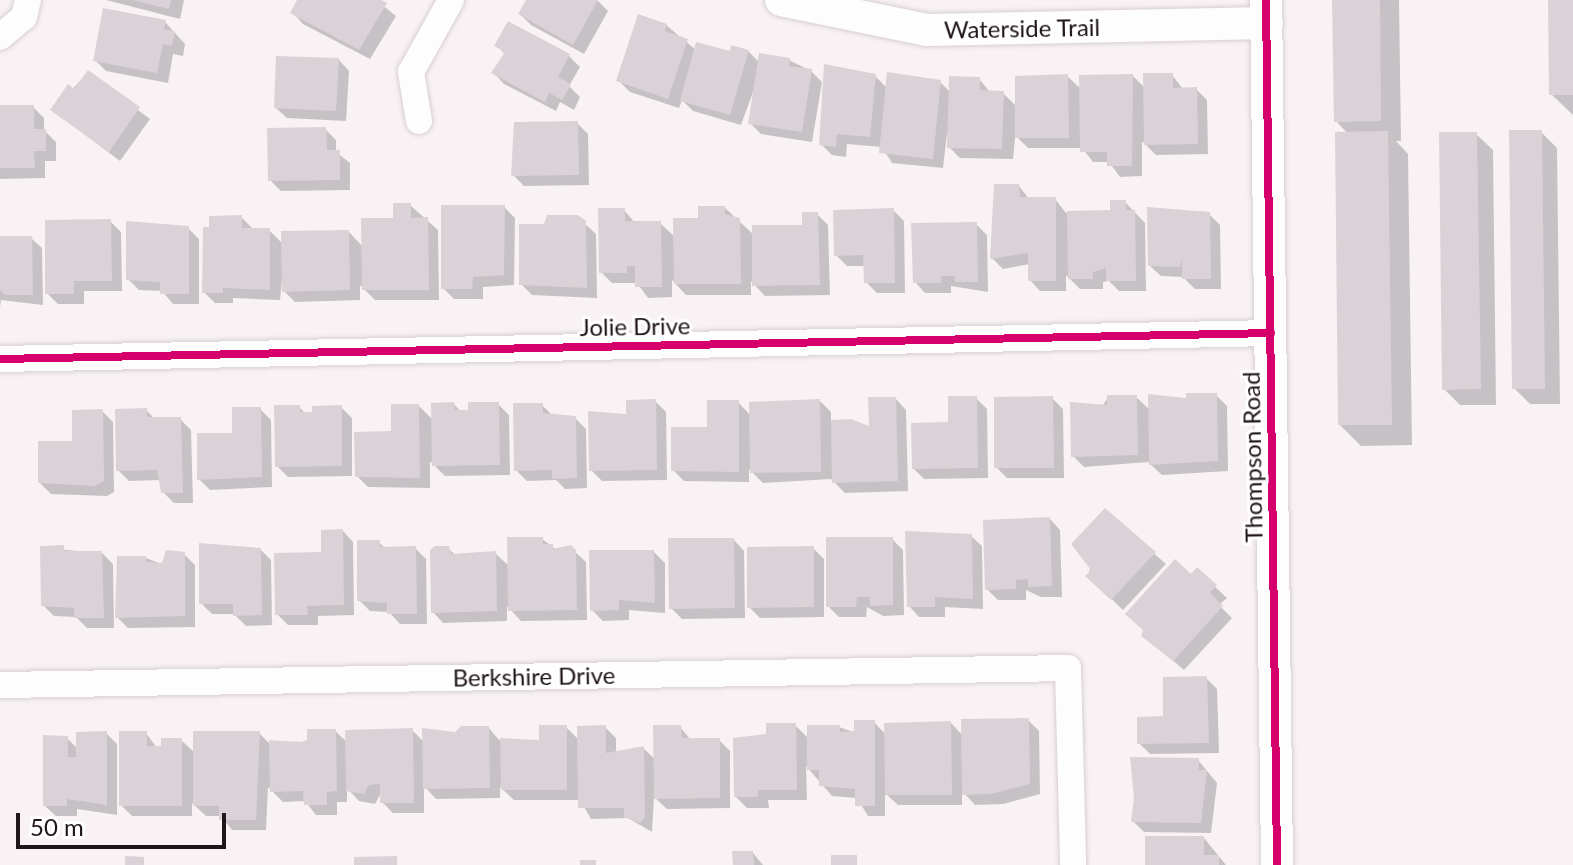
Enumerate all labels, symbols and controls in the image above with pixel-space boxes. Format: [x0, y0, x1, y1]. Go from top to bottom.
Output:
street label: Waterside Trail [943, 12, 1101, 44]
street label: Jolie Drive [579, 311, 691, 341]
street label: Thompson Road [1236, 371, 1268, 543]
street label: Berkshire Drive [452, 660, 616, 692]
scale bar [20, 797, 230, 847]
text: 50 m [30, 812, 84, 841]

